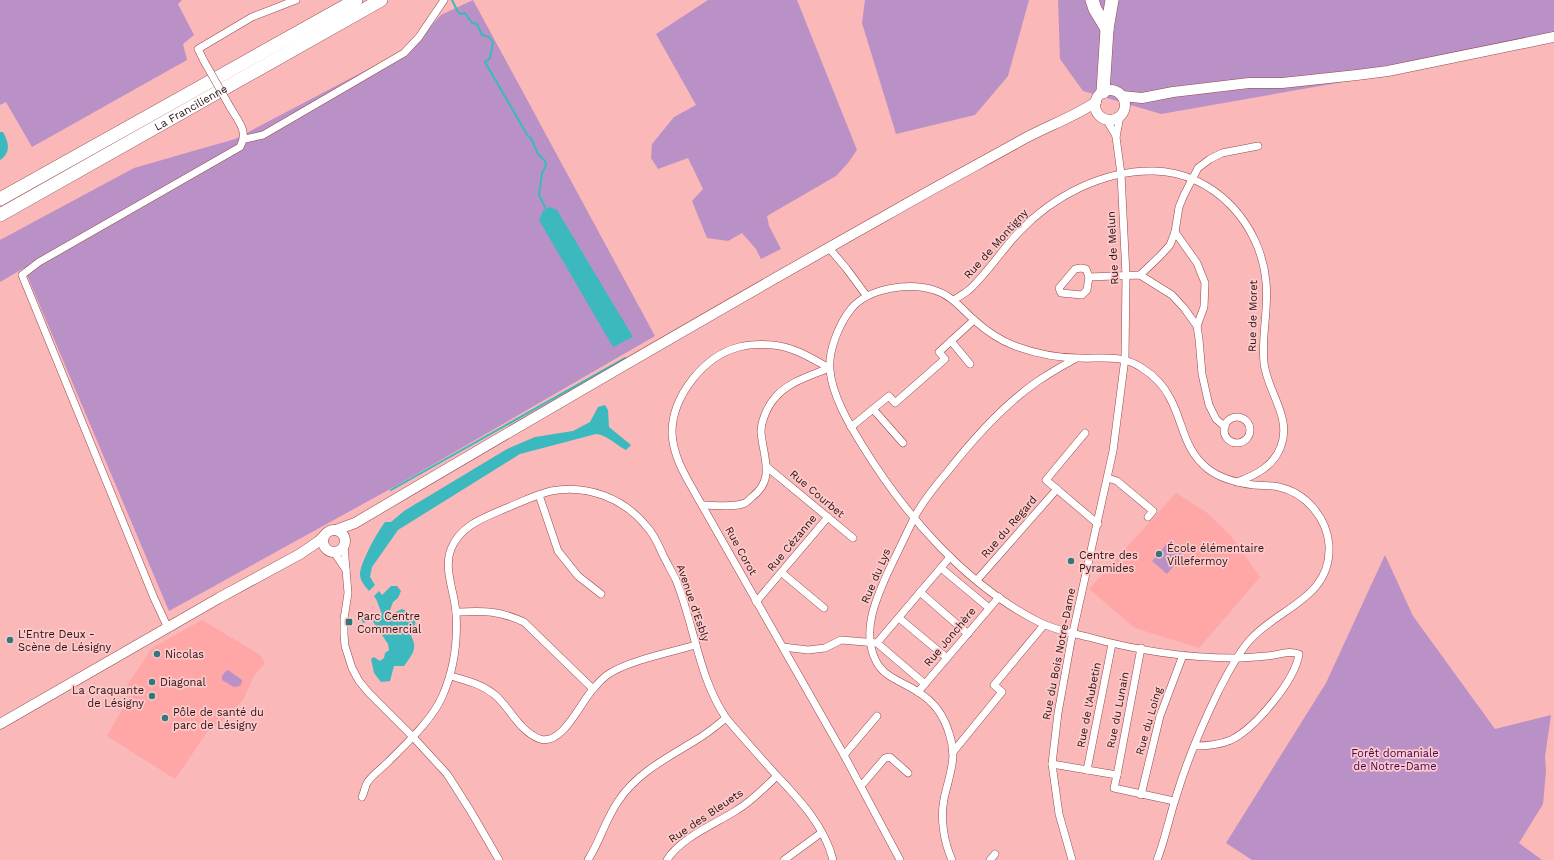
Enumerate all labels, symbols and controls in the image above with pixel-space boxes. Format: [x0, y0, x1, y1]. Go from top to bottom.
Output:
street label: La Francilienne [152, 82, 230, 133]
street label: Rue de Montigny [961, 206, 1031, 282]
street label: Rue de Melun [1105, 211, 1121, 285]
street label: Rue de Moret [1246, 279, 1260, 352]
street label: Rue Courbet [787, 467, 847, 521]
street label: Rue du Regard [978, 493, 1040, 561]
street label: Rue Cézanne [765, 512, 819, 574]
street label: Rue Corot [722, 524, 760, 578]
place label: École élémentaire Villefermoy [1167, 541, 1264, 568]
street label: Rue du Lys [859, 546, 893, 605]
place label: Centre des Pyramides [1079, 549, 1138, 575]
marker: École élémentaire Villefermoy [1154, 549, 1164, 559]
marker: Centre des Pyramides [1066, 556, 1076, 566]
street label: Avenue d'Esbly [674, 563, 712, 644]
street label: Rue du Bois Notre-Dame [1040, 587, 1078, 721]
street label: Rue Jonchère [921, 605, 979, 669]
place label: Parc Centre Commercial [357, 610, 422, 636]
marker: Parc Centre Commercial [344, 617, 354, 627]
place label: L'Entre Deux - Scène de Lésigny [18, 628, 111, 654]
marker: L'Entre Deux - Scène de Lésigny [5, 635, 15, 645]
place label: Nicolas [165, 648, 204, 661]
marker: Nicolas [152, 649, 162, 659]
street label: Rue de l'Aubetin [1074, 661, 1104, 749]
street label: Rue du Lunain [1104, 671, 1132, 749]
place label: Diagonal [160, 676, 207, 689]
marker: Diagonal [147, 677, 157, 687]
place label: La Craquante de Lésigny [72, 684, 144, 710]
street label: Rue du Loing [1133, 685, 1165, 756]
marker: La Craquante de Lésigny [147, 691, 157, 701]
place label: Pôle de santé du parc de Lésigny [173, 706, 264, 732]
marker: Pôle de santé du parc de Lésigny [160, 713, 170, 723]
park label: Forêt domaniale de Notre-Dame [1351, 747, 1439, 773]
street label: Rue des Bleuets [666, 786, 746, 846]

